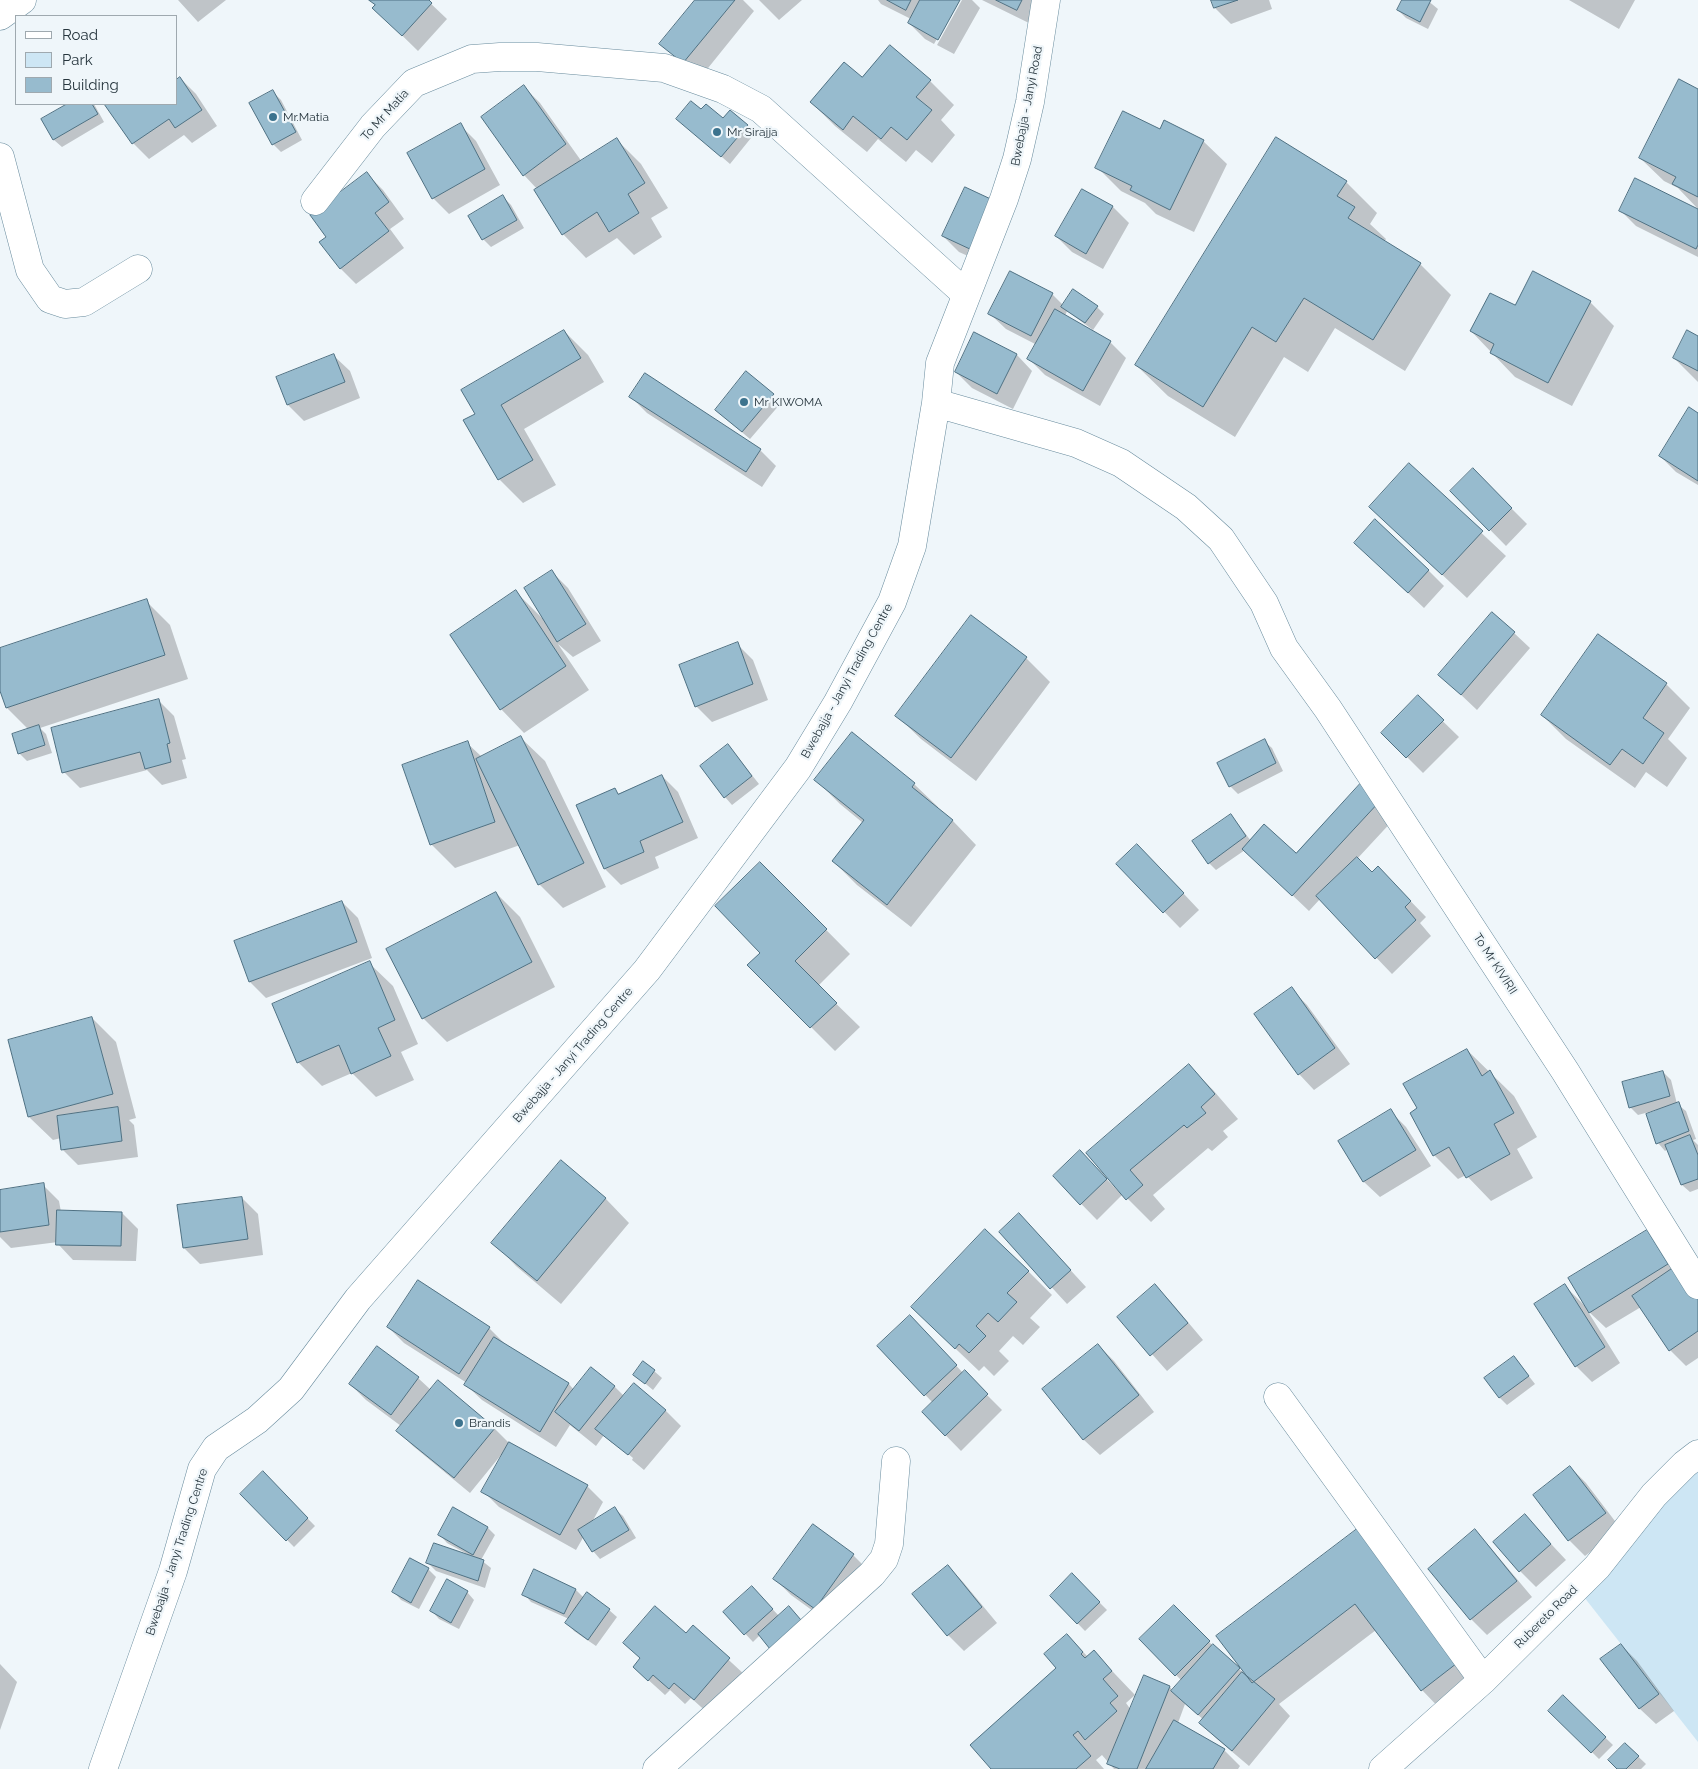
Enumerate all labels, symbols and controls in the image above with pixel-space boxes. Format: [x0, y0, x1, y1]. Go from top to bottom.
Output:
legend [15, 15, 178, 105]
text: Road [62, 26, 98, 44]
street label: Bwebajja - Janyi Road [1008, 45, 1046, 167]
text: Park [62, 51, 93, 69]
text: Building [62, 76, 119, 94]
street label: To Mr Matia [358, 86, 412, 144]
place label: Mr.Matia [283, 110, 329, 124]
marker: Mr.Matia [267, 111, 279, 123]
place label: Mr Sirajja [727, 125, 778, 139]
marker: Mr Sirajja [711, 126, 723, 138]
place label: Mr KIWOMA [754, 395, 822, 409]
marker: Mr KIWOMA [738, 396, 750, 408]
street label: Bwebajja - Janyi Trading Centre [798, 601, 896, 761]
street label: To Mr KIVIRII [1470, 931, 1520, 997]
street label: Bwebajja - Janyi Trading Centre [510, 984, 636, 1126]
place label: Brandis [469, 1416, 511, 1430]
marker: Brandis [453, 1417, 465, 1429]
street label: Bwebajja - Janyi Trading Centre [143, 1467, 211, 1637]
street label: Rubereto Road [1511, 1582, 1581, 1652]

